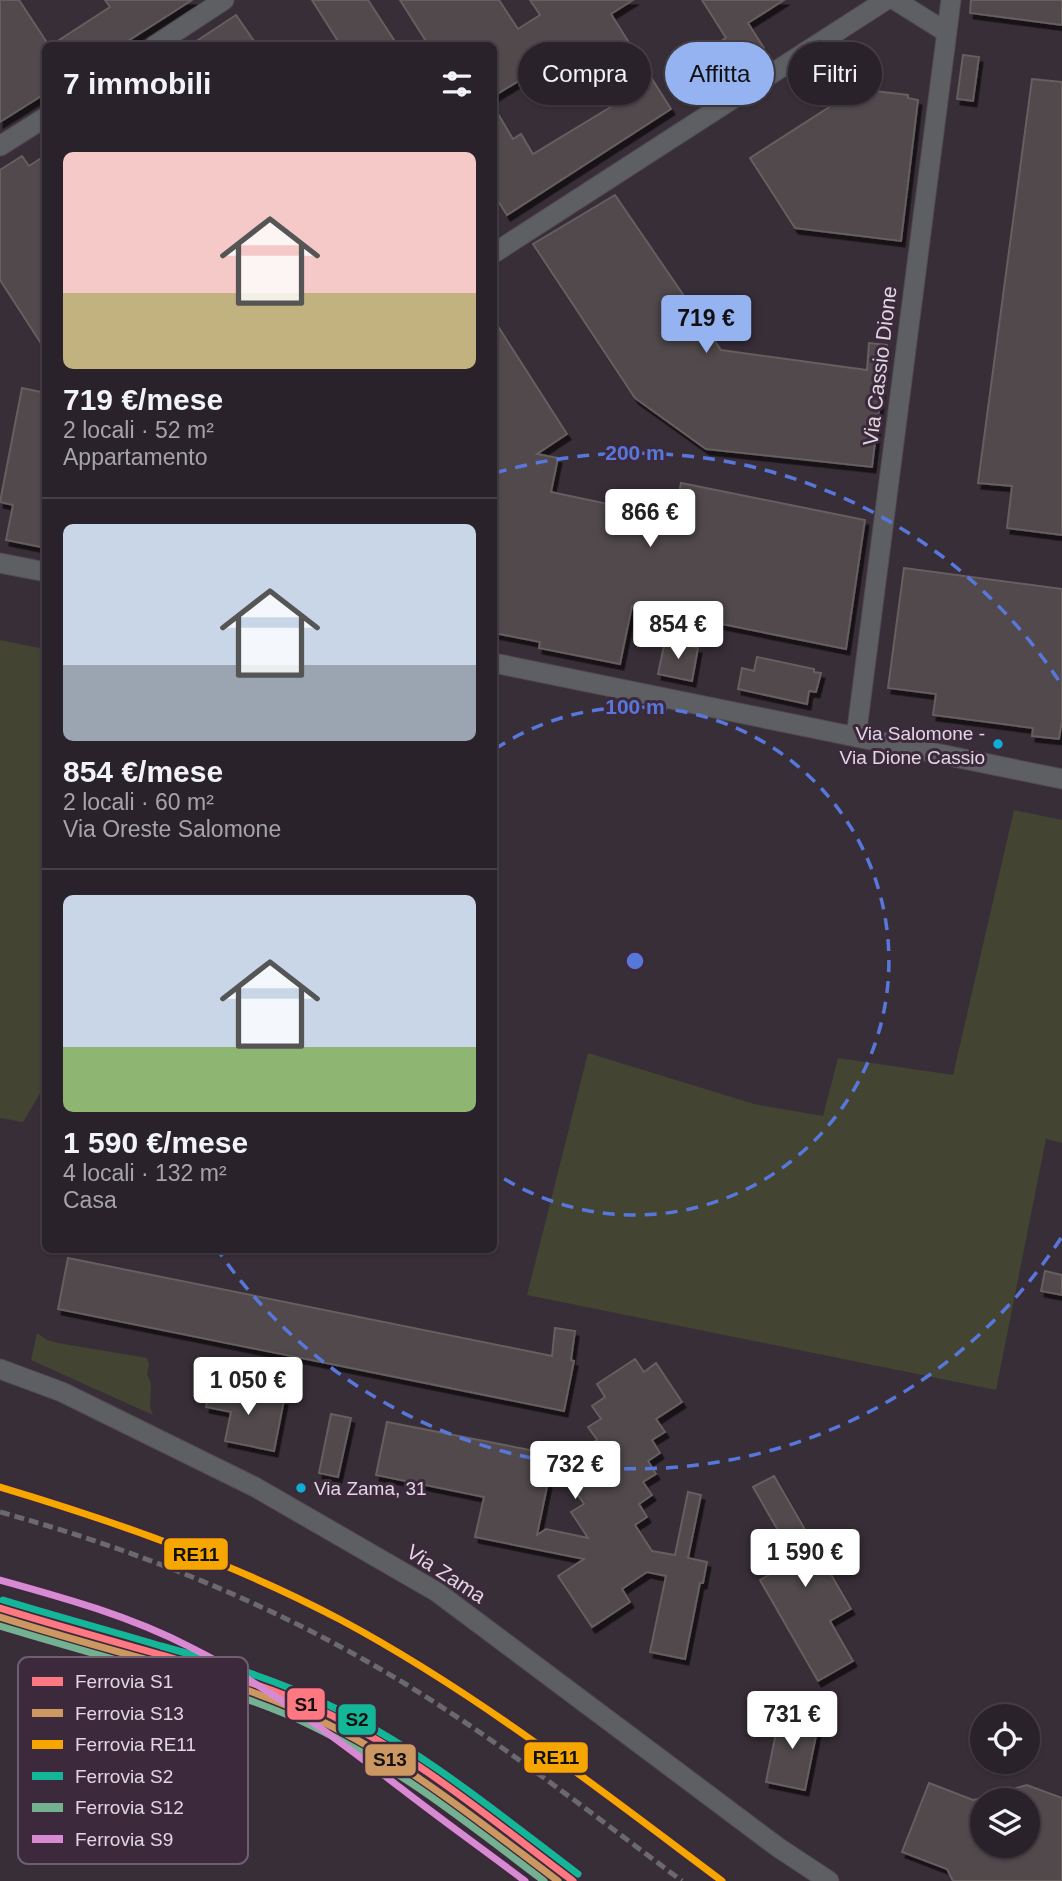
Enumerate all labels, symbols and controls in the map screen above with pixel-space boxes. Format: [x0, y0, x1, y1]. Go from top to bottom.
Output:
chip: Compra [518, 42, 651, 105]
chip: Affitta [665, 42, 774, 105]
chip: Filtri [788, 42, 882, 105]
icon: filters [438, 65, 476, 103]
text: 7 immobili [63, 67, 211, 100]
icon: home [207, 198, 333, 324]
street label: Via Cassio Dione [858, 285, 901, 447]
pin: 719 € [657, 296, 755, 355]
text: 719 € [677, 305, 735, 331]
text: 719 €/mese [63, 383, 223, 416]
text: 2 locali · 52 m² [63, 417, 214, 443]
text: 200 m [605, 441, 665, 464]
text: Appartamento [63, 444, 207, 470]
pin: 866 € [601, 490, 699, 549]
text: 866 € [621, 499, 679, 525]
icon: home [207, 570, 333, 696]
pin: 854 € [629, 602, 727, 661]
text: 854 € [649, 611, 707, 637]
text: 100 m [605, 695, 665, 718]
place label: Via Salomone - Via Dione Cassio [840, 723, 985, 768]
marker: Via Salomone - Via Dione Cassio [991, 737, 1005, 751]
text: 854 €/mese [63, 755, 223, 788]
text: 2 locali · 60 m² [63, 789, 214, 815]
text: Via Oreste Salomone [63, 816, 281, 842]
icon: home [207, 941, 333, 1067]
centre of rings [623, 949, 647, 973]
text: 1 590 €/mese [63, 1126, 248, 1159]
text: 4 locali · 132 m² [63, 1160, 227, 1186]
text: Casa [63, 1187, 117, 1213]
pin: 1 050 € [183, 1358, 313, 1417]
text: 1 050 € [210, 1367, 286, 1393]
pin: 732 € [526, 1442, 624, 1501]
text: 732 € [546, 1451, 604, 1477]
place label: Via Zama, 31 [314, 1478, 427, 1499]
marker: Via Zama, 31 [294, 1481, 308, 1495]
pin: 1 590 € [740, 1530, 870, 1589]
line badge: RE11 [163, 1537, 229, 1571]
text: 1 590 € [767, 1539, 843, 1565]
street label: Via Zama [402, 1540, 490, 1608]
text: RE11 [173, 1544, 220, 1565]
legend [18, 1657, 248, 1864]
text: Ferrovia S1 [75, 1671, 173, 1692]
line badge: S1 [286, 1687, 326, 1721]
pin: 731 € [743, 1692, 841, 1751]
text: S1 [294, 1694, 318, 1715]
text: 731 € [763, 1701, 821, 1727]
text: Ferrovia S13 [75, 1703, 184, 1724]
line badge: S2 [337, 1703, 377, 1736]
map controls [970, 1704, 1040, 1858]
button: locate [970, 1704, 1040, 1774]
text: S2 [345, 1709, 369, 1730]
text: Ferrovia RE11 [75, 1734, 196, 1755]
line badge: RE11 [523, 1741, 589, 1774]
line badge: S13 [364, 1743, 417, 1777]
text: RE11 [533, 1747, 580, 1768]
text: S13 [373, 1749, 407, 1770]
text: Ferrovia S2 [75, 1766, 173, 1787]
button: layers [970, 1788, 1040, 1858]
text: Ferrovia S12 [75, 1797, 184, 1818]
text: Ferrovia S9 [75, 1829, 173, 1850]

